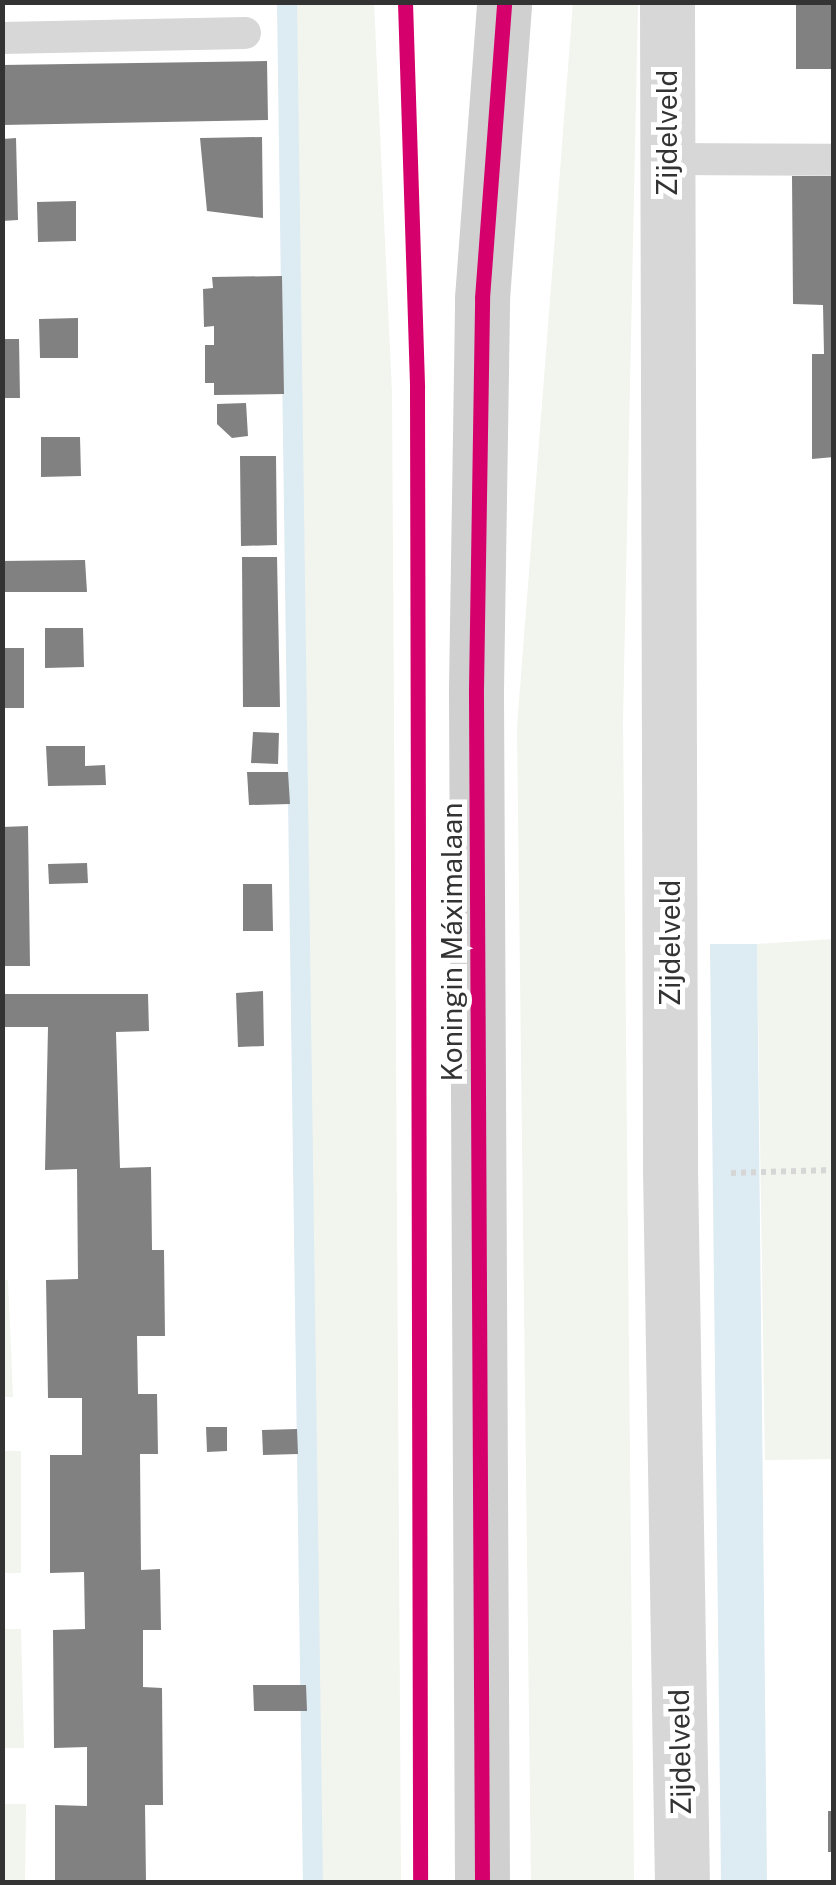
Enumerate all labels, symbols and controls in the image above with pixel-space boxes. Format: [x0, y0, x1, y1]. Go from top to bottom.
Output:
street label: Zijdelveld [650, 70, 684, 196]
street label: Koningin Máximalaan [435, 803, 469, 1081]
street label: Zijdelveld [653, 880, 687, 1006]
street label: Zijdelveld [662, 1689, 698, 1815]

